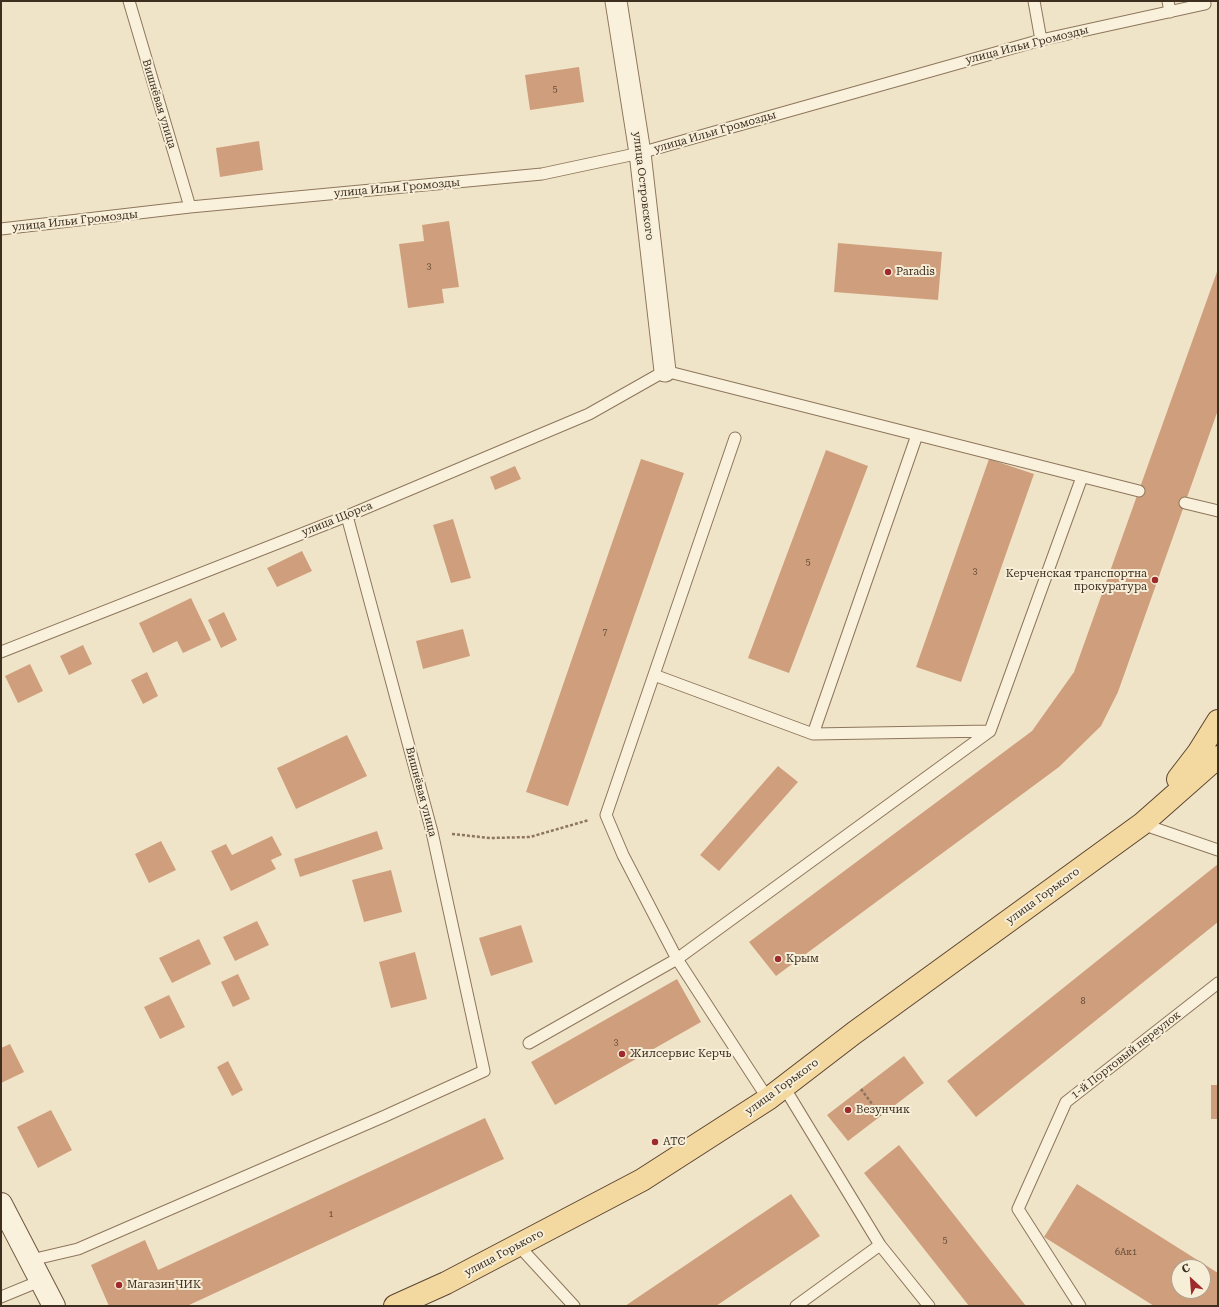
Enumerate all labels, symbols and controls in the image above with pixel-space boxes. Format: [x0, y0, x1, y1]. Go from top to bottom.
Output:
street label: улица Ильи Громозды [964, 23, 1090, 67]
street label: Вишнёвая улица [139, 58, 179, 150]
house number: 5 [552, 84, 558, 94]
street label: улица Ильи Громозды [652, 108, 778, 156]
street label: улица Островского [630, 131, 656, 241]
street label: улица Ильи Громозды [334, 176, 460, 200]
street label: улица Ильи Громозды [12, 208, 138, 234]
house number: 3 [426, 261, 432, 271]
place label: Paradis [896, 265, 935, 279]
marker: Paradis [883, 267, 893, 277]
street label: улица Щорса [300, 499, 374, 539]
house number: 5 [805, 557, 811, 567]
house number: 3 [972, 566, 978, 576]
place label: Керченская транспортна прокуратура [1006, 567, 1147, 593]
marker: Керченская транспортна прокуратура [1150, 575, 1160, 585]
house number: 7 [602, 627, 608, 637]
street label: Вишнёвая улица [403, 746, 439, 838]
street label: улица Горького [1004, 865, 1082, 927]
place label: Крым [786, 952, 819, 966]
marker: Крым [773, 954, 783, 964]
house number: 8 [1080, 996, 1086, 1006]
street label: 1-й Портовый переулок [1069, 1008, 1183, 1102]
house number: 3 [613, 1037, 619, 1047]
place label: Жилсервис Керчь [630, 1047, 731, 1061]
marker: Жилсервис Керчь [617, 1049, 627, 1059]
street label: улица Горького [743, 1056, 821, 1118]
place label: Везунчик [856, 1103, 910, 1117]
marker: Везунчик [843, 1105, 853, 1115]
place label: АТС [663, 1135, 685, 1149]
marker: АТС [650, 1137, 660, 1147]
house number: 1 [328, 1209, 334, 1219]
street label: улица Горького [462, 1227, 546, 1279]
house number: 5 [942, 1235, 948, 1245]
house number: 6Ак1 [1115, 1247, 1137, 1257]
north arrow [1171, 1259, 1211, 1299]
text: С [1180, 1261, 1192, 1276]
place label: МагазинЧИК [127, 1278, 201, 1292]
marker: МагазинЧИК [114, 1280, 124, 1290]

